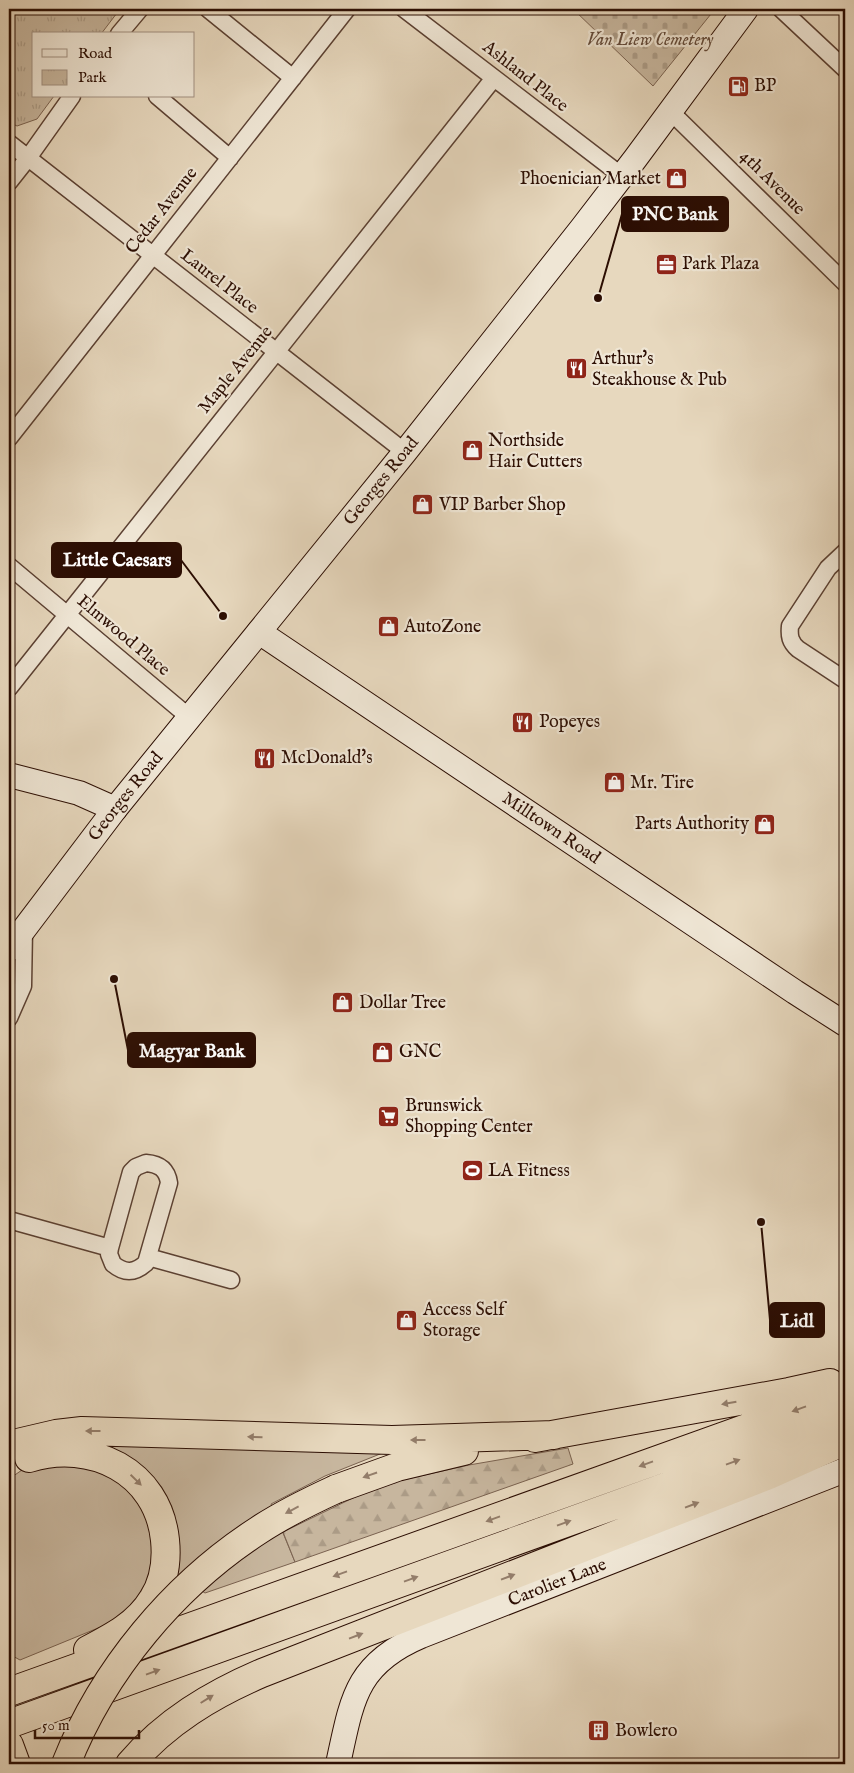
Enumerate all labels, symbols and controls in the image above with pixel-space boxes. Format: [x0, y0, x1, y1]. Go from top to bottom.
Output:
park label: Van Liew Cemetery [587, 29, 713, 52]
legend [32, 32, 195, 98]
street label: Ashland Place [477, 36, 573, 118]
text: Road [78, 44, 113, 63]
text: Park [78, 68, 108, 87]
fuel station icon: BP [726, 74, 750, 98]
place label: BP [754, 75, 776, 98]
street label: 4th Avenue [734, 145, 810, 221]
street label: Cedar Avenue [121, 163, 203, 259]
shop icon: Phoenician Market [665, 167, 689, 191]
place label: Phoenician Market [520, 168, 661, 191]
callout: PNC Bank [622, 197, 728, 231]
text: PNC Bank [632, 203, 719, 227]
street label: Laurel Place [175, 244, 263, 320]
office icon: Park Plaza [654, 252, 678, 276]
place label: Park Plaza [682, 253, 760, 276]
street label: Maple Avenue [194, 321, 278, 419]
place label: Arthur's Steakhouse & Pub [591, 348, 727, 392]
restaurant icon: Arthur's Steakhouse & Pub [564, 357, 588, 381]
place label: Northside Hair Cutters [488, 430, 582, 474]
street label: Georges Road [338, 432, 424, 530]
shop icon: Northside Hair Cutters [460, 439, 484, 463]
shop icon: VIP Barber Shop [411, 493, 435, 517]
place label: VIP Barber Shop [438, 494, 566, 517]
callout: Little Caesars [52, 543, 181, 577]
text: Little Caesars [63, 549, 172, 573]
street label: Elmwood Place [72, 590, 174, 682]
shop icon: AutoZone [376, 615, 400, 639]
place label: AutoZone [403, 616, 481, 639]
restaurant icon: Popeyes [511, 710, 535, 734]
place label: Popeyes [539, 711, 600, 734]
restaurant icon: McDonald's [253, 746, 277, 770]
street label: Georges Road [83, 747, 169, 846]
place label: McDonald's [281, 747, 373, 770]
shop icon: Mr. Tire [602, 771, 626, 795]
place label: Mr. Tire [630, 772, 694, 795]
street label: Milltown Road [498, 787, 605, 870]
shop icon: Parts Authority [753, 812, 777, 836]
place label: Parts Authority [635, 813, 749, 836]
shop icon: Dollar Tree [331, 991, 355, 1015]
place label: Dollar Tree [359, 992, 446, 1015]
callout: Magyar Bank [128, 1033, 255, 1067]
text: Magyar Bank [139, 1040, 246, 1064]
shop icon: GNC [371, 1040, 395, 1064]
place label: GNC [399, 1041, 442, 1064]
place label: Brunswick Shopping Center [405, 1095, 533, 1139]
supermarket icon: Brunswick Shopping Center [377, 1104, 401, 1128]
sports icon: LA Fitness [460, 1159, 484, 1183]
place label: LA Fitness [488, 1160, 570, 1183]
place label: Access Self Storage [422, 1299, 508, 1343]
callout: Lidl [770, 1303, 824, 1337]
shop icon: Access Self Storage [395, 1308, 419, 1332]
text: Lidl [780, 1310, 815, 1334]
one-way arrow [721, 1399, 737, 1407]
one-way arrow [792, 1406, 807, 1413]
one-way arrow [85, 1427, 101, 1435]
one-way arrow [247, 1432, 263, 1440]
one-way arrow [409, 1436, 425, 1444]
one-way arrow [726, 1458, 741, 1466]
one-way arrow [639, 1461, 654, 1468]
one-way arrow [362, 1472, 377, 1480]
one-way arrow [130, 1474, 142, 1486]
one-way arrow [685, 1501, 700, 1509]
one-way arrow [285, 1506, 299, 1514]
one-way arrow [486, 1516, 501, 1523]
one-way arrow [557, 1519, 572, 1527]
street label: Carolier Lane [505, 1553, 610, 1612]
one-way arrow [333, 1571, 348, 1578]
one-way arrow [501, 1573, 516, 1581]
one-way arrow [404, 1575, 419, 1583]
one-way arrow [349, 1632, 364, 1640]
one-way arrow [146, 1668, 161, 1675]
one-way arrow [200, 1695, 213, 1704]
scale bar [35, 1708, 139, 1740]
text: 50 m [42, 1716, 70, 1735]
building icon: Bowlero [587, 1719, 611, 1743]
place label: Bowlero [615, 1720, 678, 1743]

